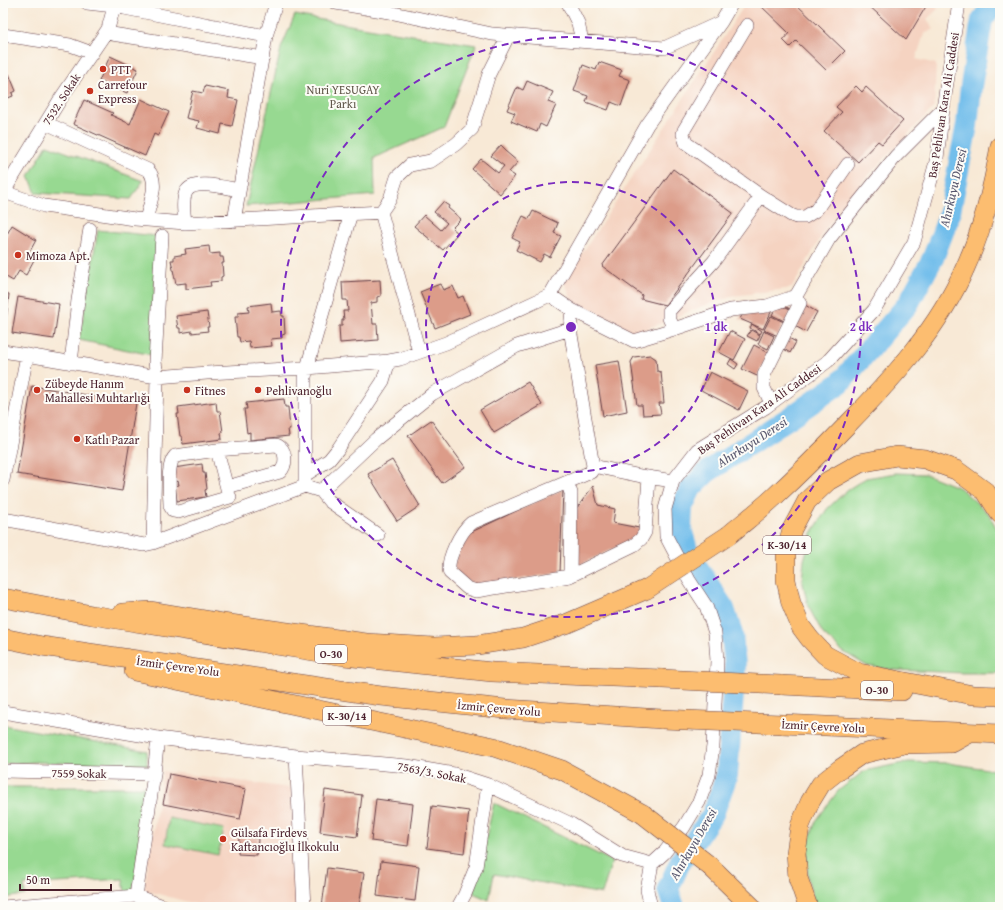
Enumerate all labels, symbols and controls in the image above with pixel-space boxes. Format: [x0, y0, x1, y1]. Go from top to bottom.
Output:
street label: Baş Pehlivan Kara Ali Caddesi [923, 30, 963, 179]
place label: PTT [111, 61, 131, 78]
marker: PTT [98, 64, 108, 74]
street label: 7532. Sokak [38, 69, 85, 128]
place label: Carrefour Express [98, 76, 147, 107]
park label: Nuri YESUGAY Parkı [307, 81, 379, 112]
marker: Carrefour Express [85, 86, 95, 96]
water label: Ahırkuyu Deresi [934, 146, 971, 230]
place label: Mimoza Apt. [26, 247, 90, 264]
marker: Mimoza Apt. [13, 250, 23, 260]
text: 1 dk [705, 318, 727, 335]
text: 2 dk [850, 318, 872, 335]
centre of rings [564, 320, 578, 334]
street label: Baş Pehlivan Kara Ali Caddesi [694, 359, 825, 458]
place label: Zübeyde Hanım Mahallesi Muhtarlığı [45, 375, 151, 406]
place label: Fitnes [195, 382, 226, 399]
place label: Pehlivanoğlu [266, 382, 332, 399]
marker: Zübeyde Hanım Mahallesi Muhtarlığı [32, 385, 42, 395]
marker: Fitnes [182, 385, 192, 395]
marker: Pehlivanoğlu [253, 385, 263, 395]
water label: Ahırkuyu Deresi [712, 412, 791, 472]
place label: Katlı Pazar [85, 431, 139, 448]
marker: Katlı Pazar [72, 434, 82, 444]
road number: K-30/14 [763, 536, 811, 554]
road number: O-30 [315, 645, 347, 663]
street label: İzmir Çevre Yolu [136, 652, 221, 680]
road number: O-30 [861, 681, 893, 699]
street label: İzmir Çevre Yolu [457, 696, 542, 720]
road number: K-30/14 [323, 707, 371, 725]
street label: İzmir Çevre Yolu [781, 715, 866, 737]
street label: 7563/3. Sokak [396, 757, 469, 787]
street label: 7559 Sokak [51, 764, 108, 782]
water label: Ahırkuyu Deresi [664, 804, 722, 884]
place label: Gülsafa Firdevs Kaftancıoğlu İlkokulu [231, 824, 340, 855]
marker: Gülsafa Firdevs Kaftancıoğlu İlkokulu [218, 834, 228, 844]
scale bar [20, 866, 111, 892]
text: 50 m [26, 871, 50, 888]

